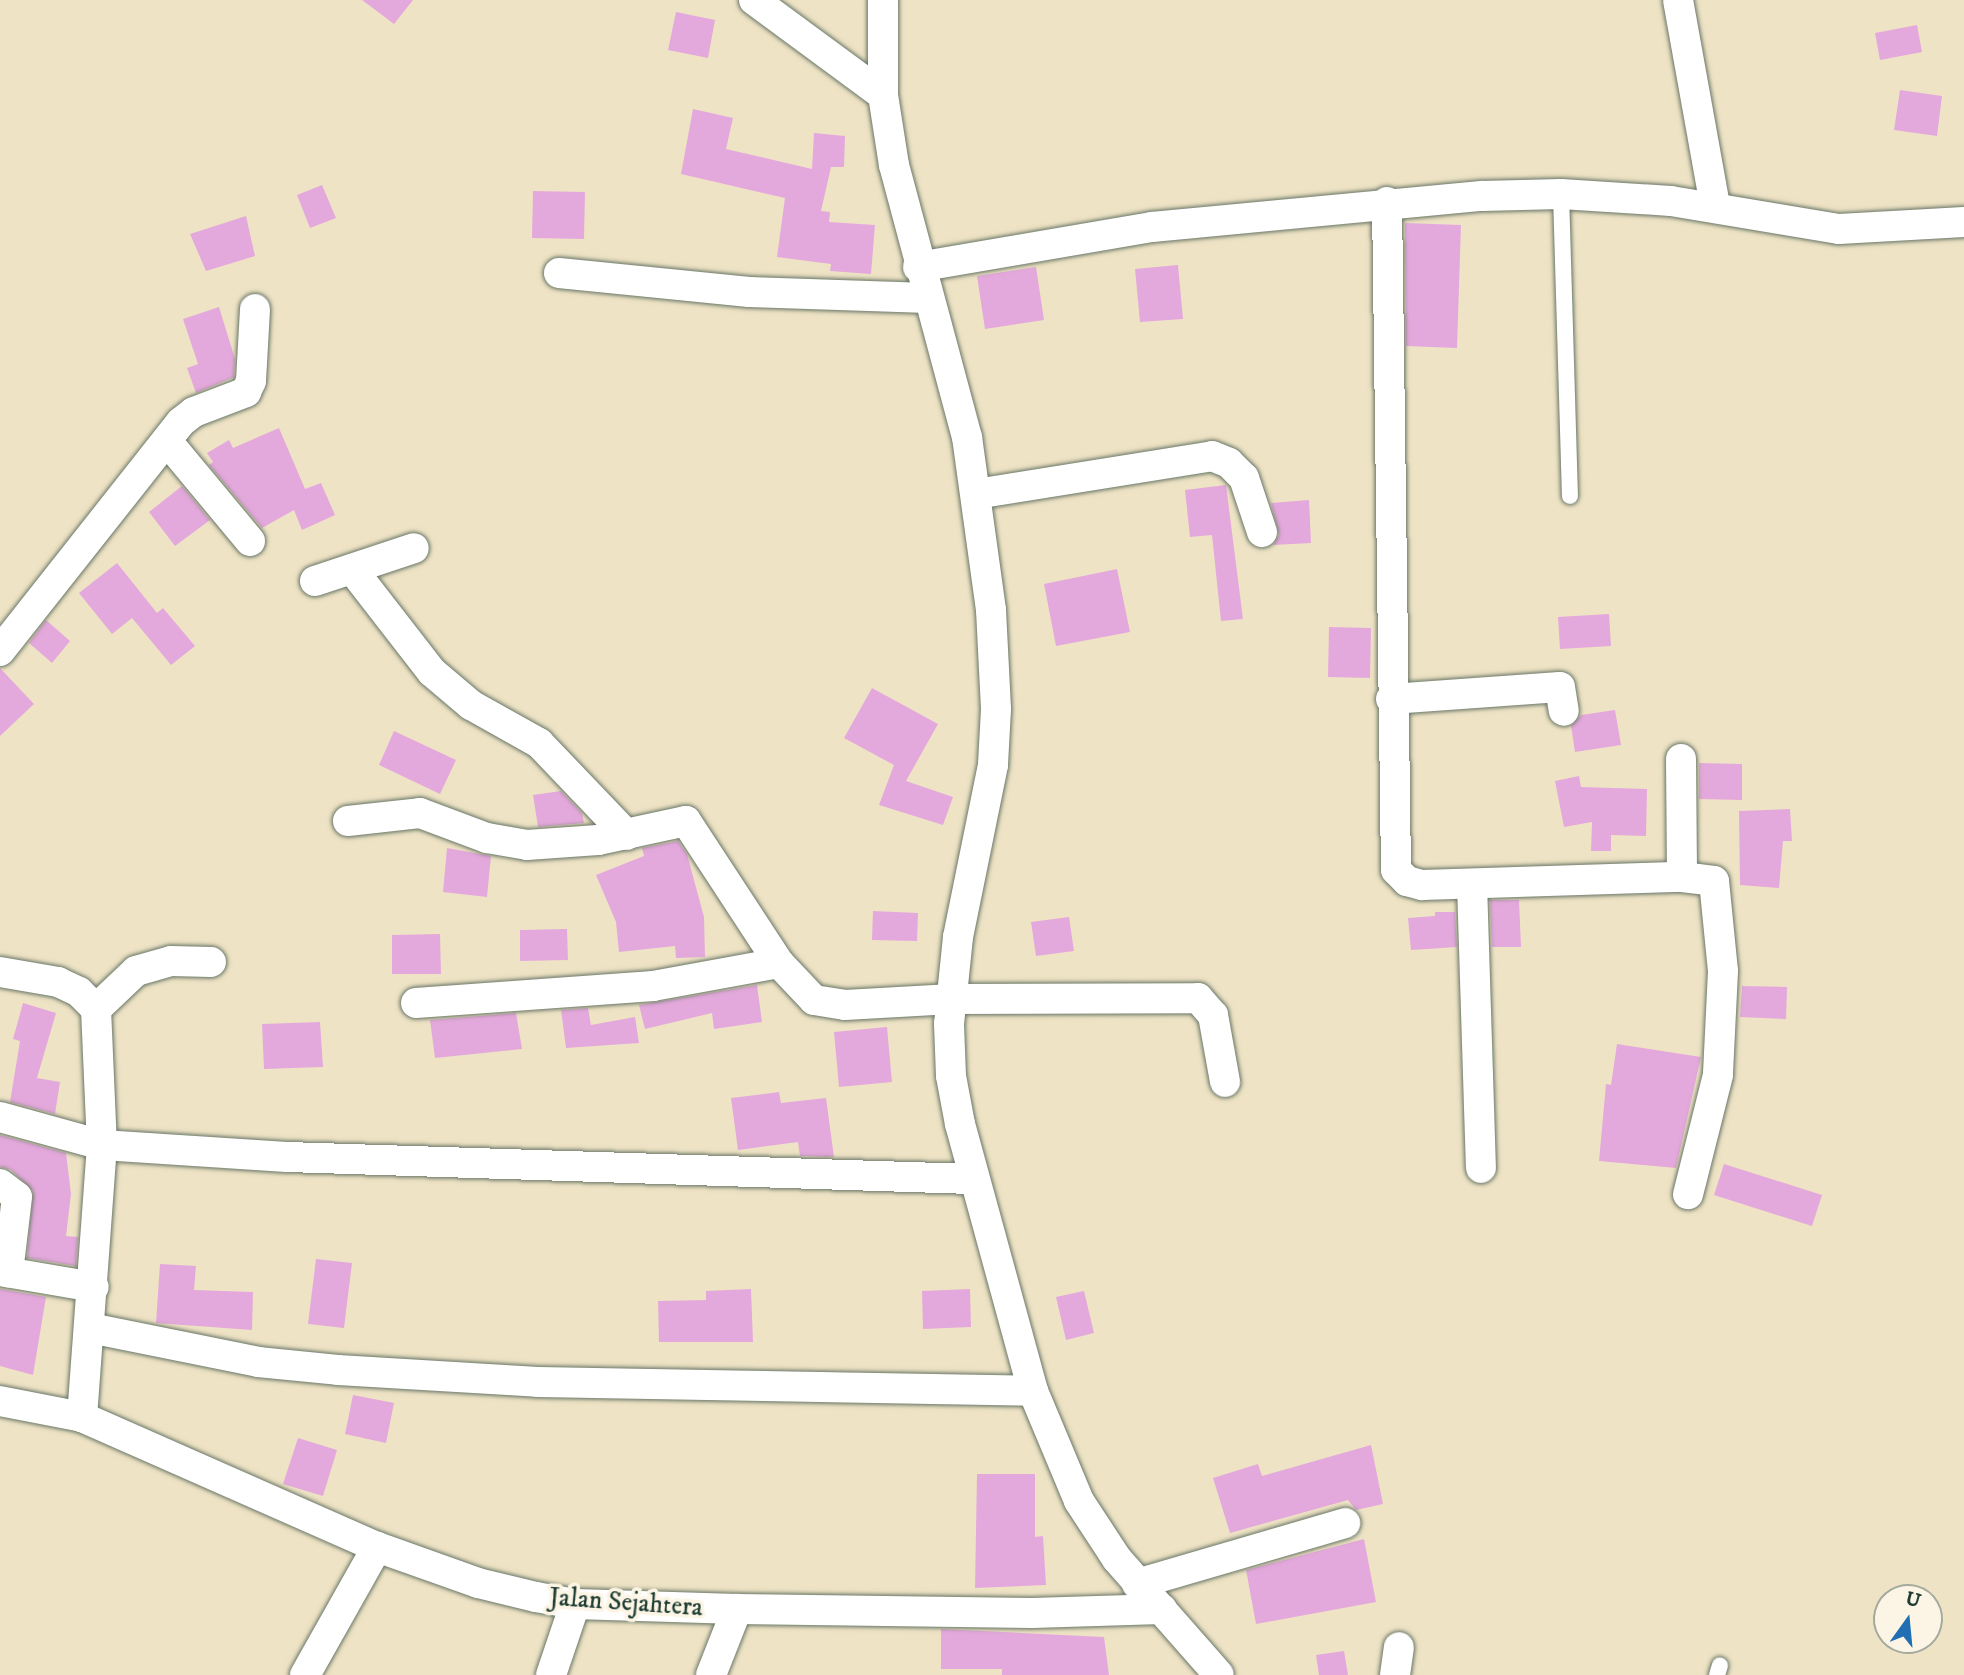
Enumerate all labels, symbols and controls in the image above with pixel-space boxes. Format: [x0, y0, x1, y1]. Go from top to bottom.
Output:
street label: Jalan Sejahtera [548, 1582, 704, 1624]
north arrow [1873, 1584, 1943, 1654]
text: U [1903, 1587, 1923, 1613]

